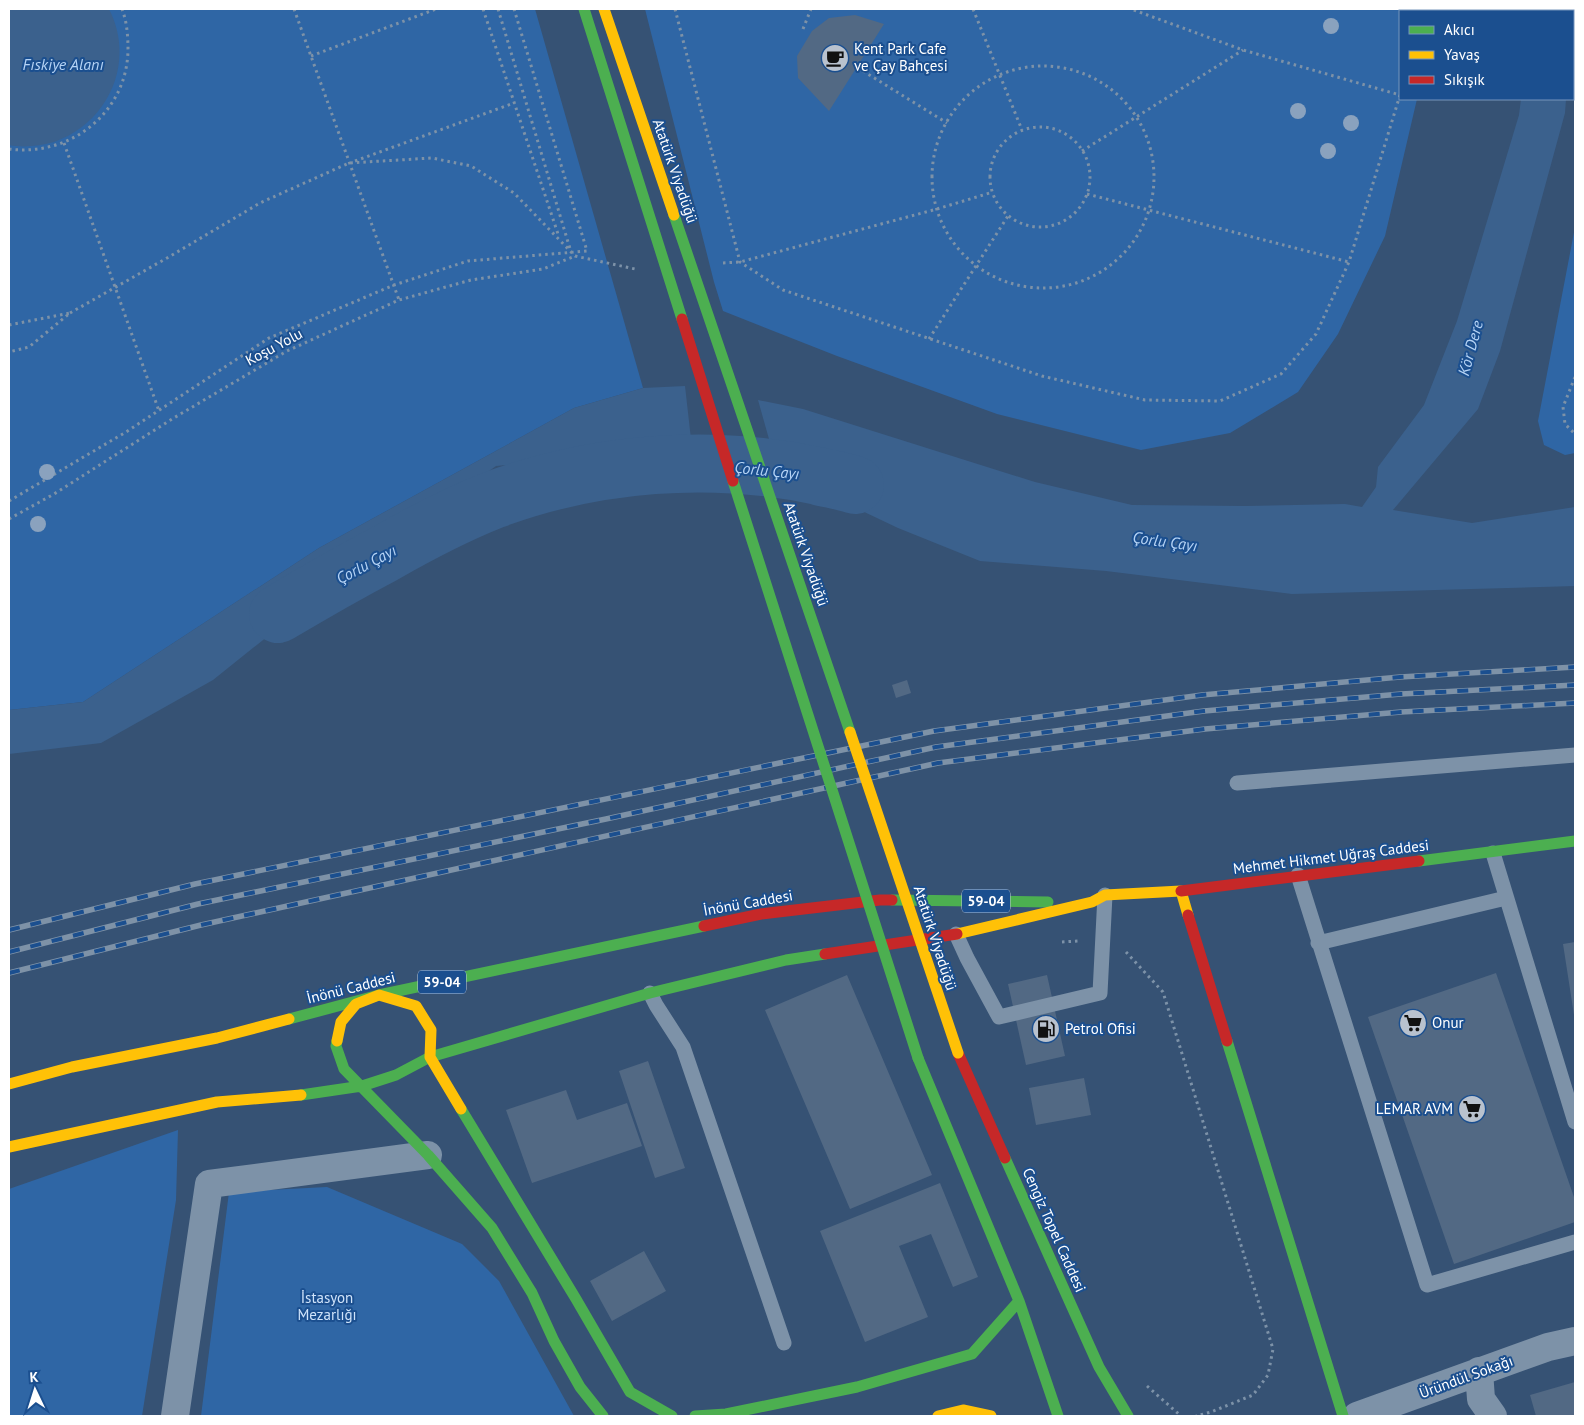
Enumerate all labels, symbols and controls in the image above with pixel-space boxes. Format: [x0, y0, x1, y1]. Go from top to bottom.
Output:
legend [1399, 10, 1574, 100]
text: Akıcı [1444, 20, 1475, 39]
place label: Kent Park Cafe ve Çay Bahçesi [854, 39, 948, 75]
cafe icon: Kent Park Cafe ve Çay Bahçesi [820, 43, 850, 73]
text: Yavaş [1444, 45, 1480, 64]
water label: Fıskiye Alanı [22, 54, 104, 74]
text: Sıkışık [1444, 70, 1486, 89]
street label: Atatürk Viyadüğü [649, 116, 702, 225]
water label: Kör Dere [1453, 318, 1487, 378]
street label: Koşu Yolu [242, 324, 306, 370]
water label: Çorlu Çayı [734, 457, 800, 483]
street label: Atatürk Viyadüğü [780, 499, 833, 608]
water label: Çorlu Çayı [1131, 527, 1199, 555]
water label: Çorlu Çayı [333, 540, 399, 588]
street label: Mehmet Hikmet Uğraş Caddesi [1232, 835, 1430, 878]
street label: Atatürk Viyadüğü [910, 883, 961, 993]
street label: İnönü Caddesi [702, 885, 794, 920]
road number: 59-04 [962, 889, 1010, 912]
street label: İnönü Caddesi [305, 967, 397, 1008]
road number: 59-04 [418, 970, 466, 994]
supermarket icon: Onur [1398, 1008, 1428, 1038]
place label: Onur [1432, 1013, 1464, 1032]
fuel station icon: Petrol Ofisi [1031, 1014, 1061, 1044]
place label: Petrol Ofisi [1065, 1019, 1136, 1038]
supermarket icon: LEMAR AVM [1457, 1094, 1487, 1124]
place label: LEMAR AVM [1376, 1099, 1453, 1118]
street label: Cengiz Topel Caddesi [1018, 1165, 1090, 1295]
park label: İstasyon Mezarlığı [297, 1288, 357, 1324]
street label: Üründül Sokağı [1416, 1351, 1515, 1402]
north arrow [10, 1365, 60, 1415]
text: K [29, 1368, 39, 1386]

